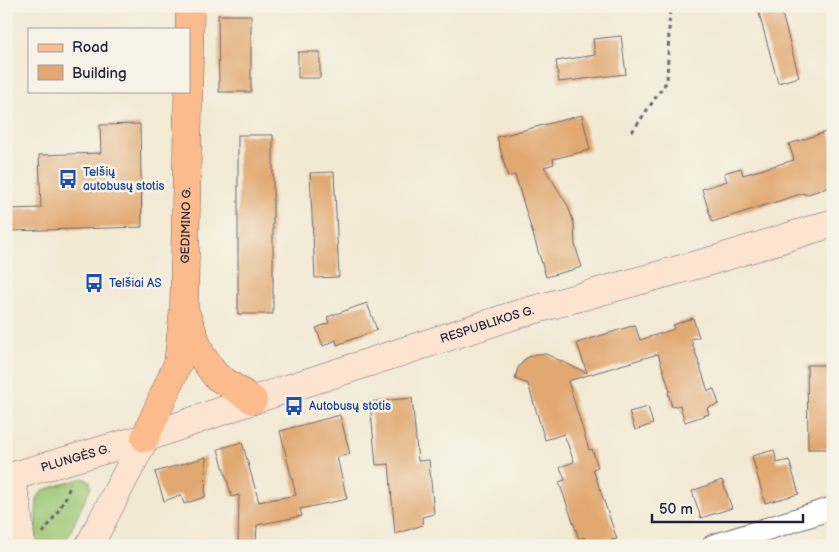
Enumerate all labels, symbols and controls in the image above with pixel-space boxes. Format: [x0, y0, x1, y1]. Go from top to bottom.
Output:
legend [28, 28, 190, 92]
text: Road [72, 38, 108, 57]
text: Building [72, 64, 127, 83]
place label: Telšių autobusų stotis [83, 165, 165, 194]
bus stop icon: Telšių autobusų stotis [57, 168, 79, 190]
street label: GEDIMINO G. [177, 187, 194, 264]
bus stop icon: Telšiai AS [83, 272, 105, 294]
place label: Telšiai AS [109, 276, 162, 291]
street label: RESPUBLIKOS G. [438, 303, 535, 346]
bus stop icon: Autobusų stotis [283, 395, 305, 417]
place label: Autobusų stotis [309, 399, 391, 414]
street label: PLUNGĖS G. [39, 441, 111, 475]
scale bar [652, 492, 803, 524]
text: 50 m [659, 500, 693, 519]

